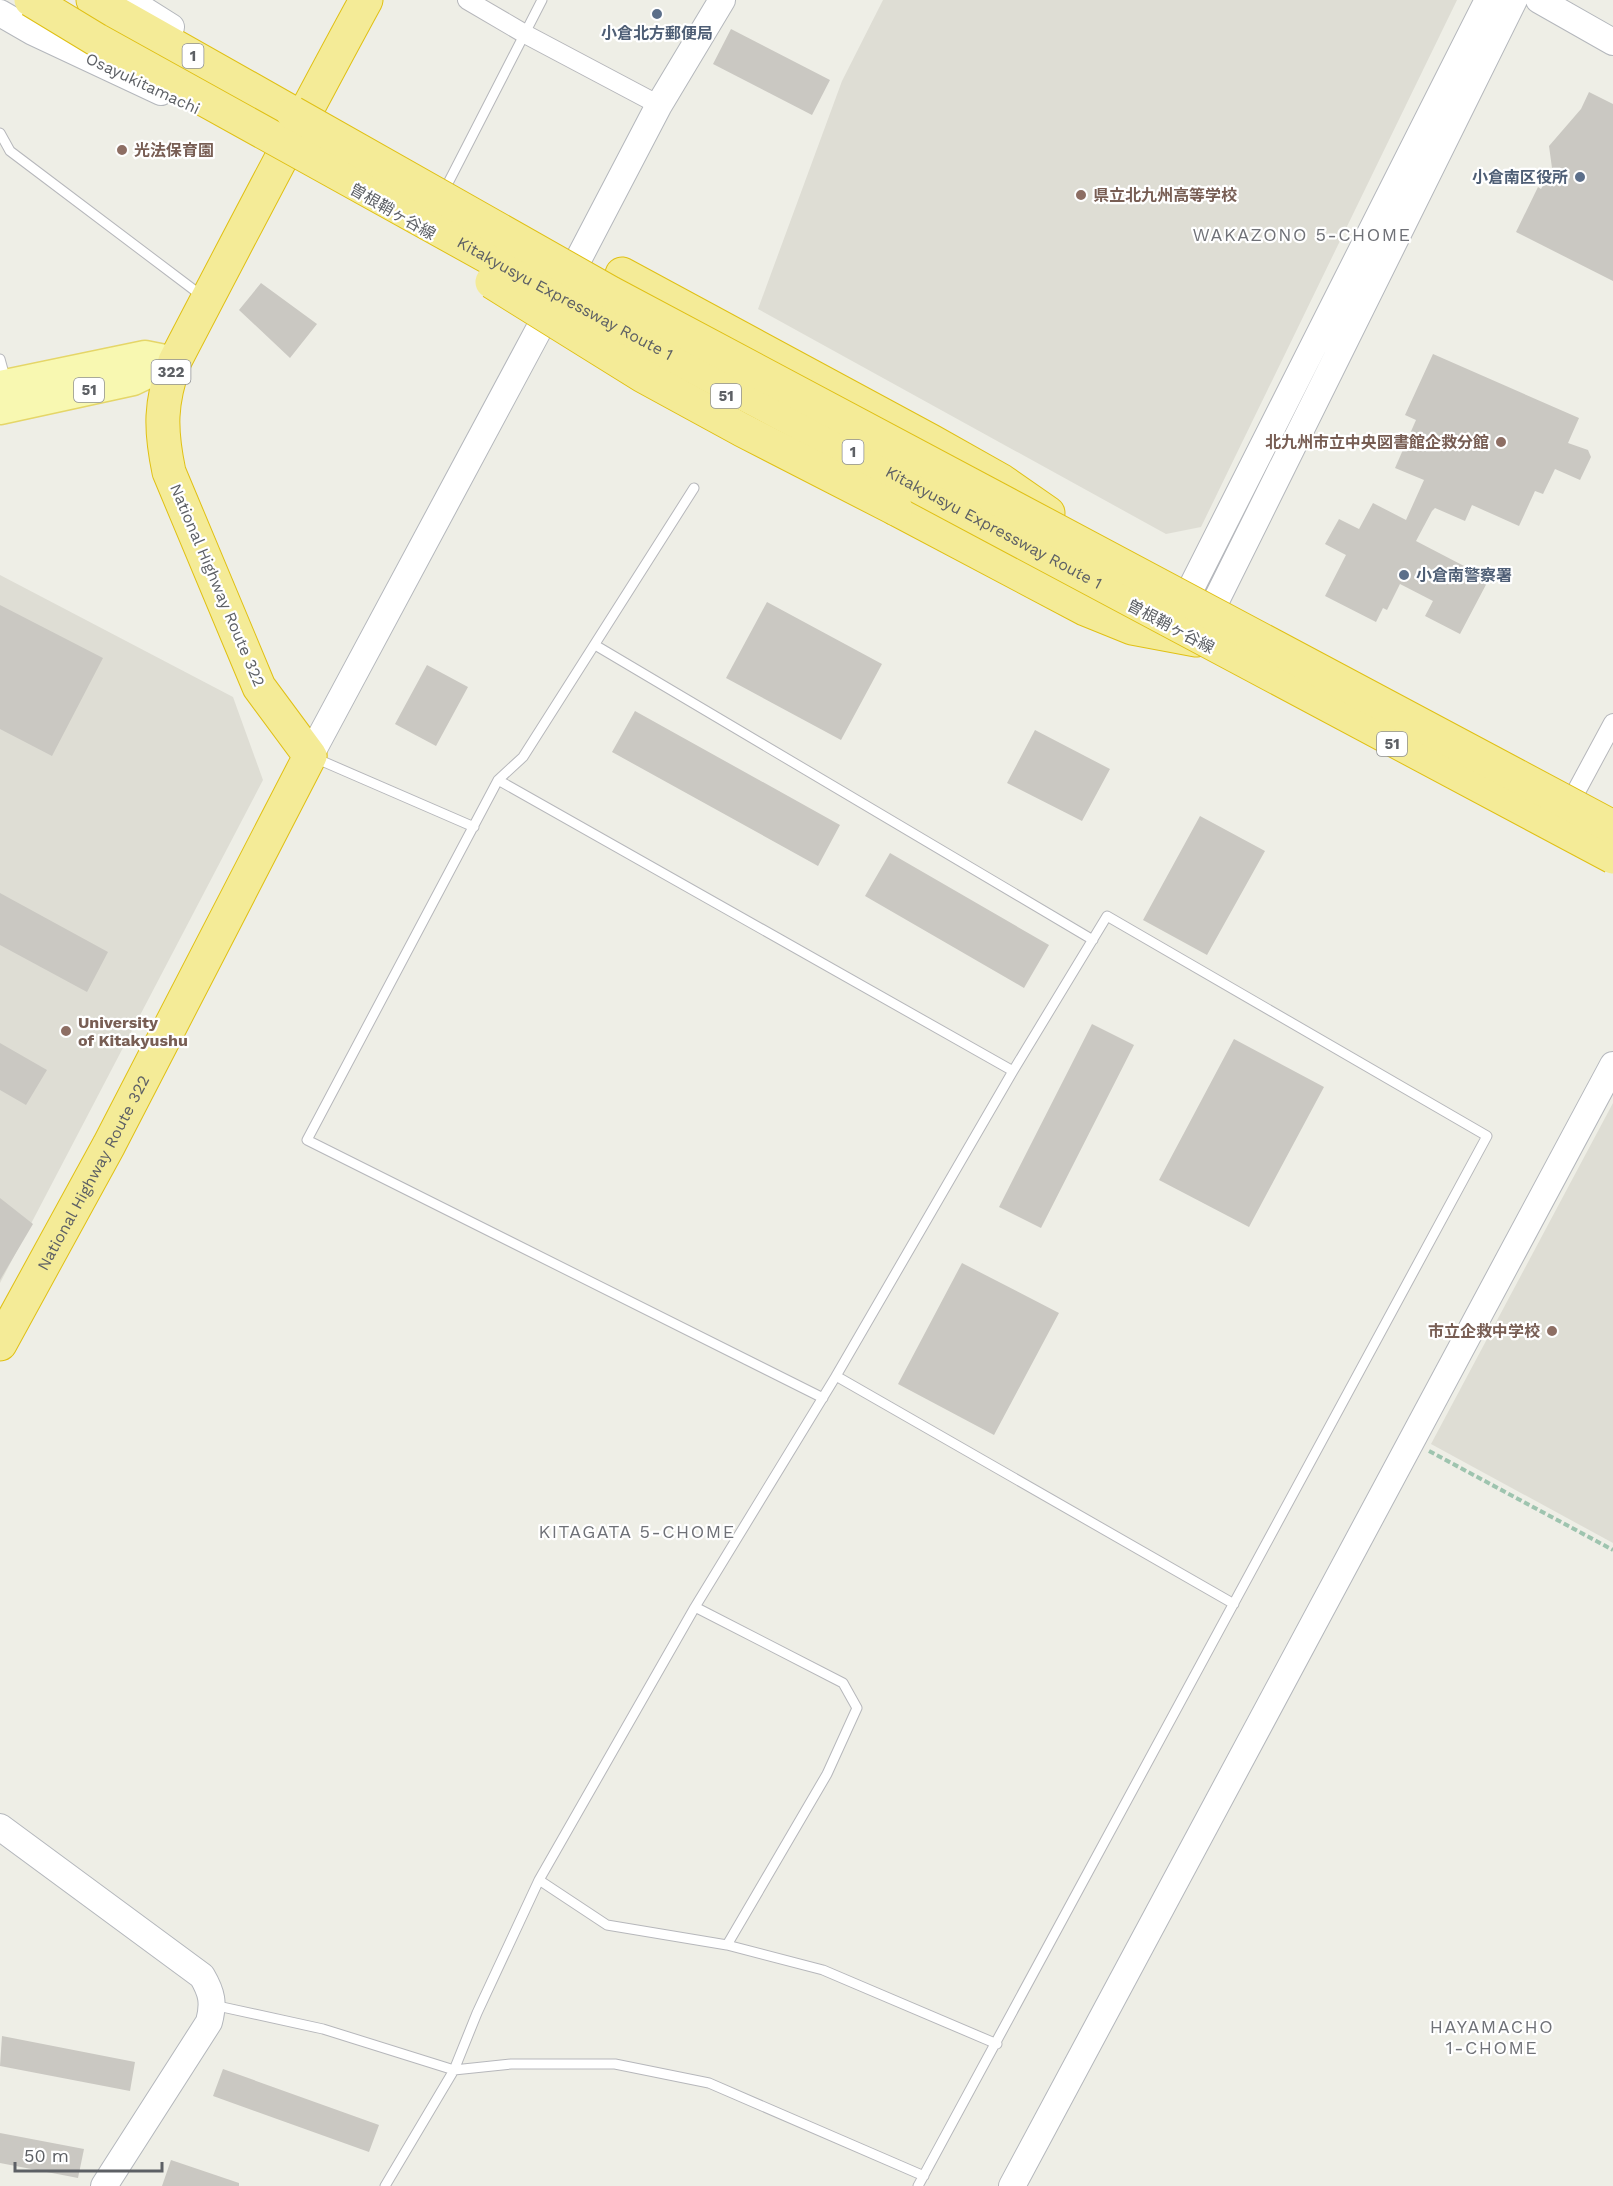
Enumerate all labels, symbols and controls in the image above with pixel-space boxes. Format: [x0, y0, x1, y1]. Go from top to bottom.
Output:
marker: 小倉北方郵便局 [650, 7, 664, 21]
place label: 小倉北方郵便局 [601, 24, 713, 43]
road number: 1 [182, 44, 204, 68]
street label: Osayukitamachi [83, 49, 203, 118]
place label: 光法保育園 [134, 141, 214, 160]
marker: 光法保育園 [115, 143, 129, 157]
place label: 小倉南区役所 [1472, 168, 1568, 187]
marker: 小倉南区役所 [1573, 170, 1587, 184]
street label: 曽根鞘ヶ谷線 [346, 179, 439, 244]
place label: 県立北九州高等学校 [1093, 186, 1237, 205]
marker: 県立北九州高等学校 [1074, 188, 1088, 202]
district label: WAKAZONO 5-CHOME [1192, 224, 1412, 245]
street label: Kitakyusyu Expressway Route 1 [454, 233, 676, 364]
road number: 322 [152, 360, 190, 384]
road number: 51 [74, 378, 104, 402]
road number: 51 [711, 384, 741, 408]
place label: 北九州市立中央図書館企救分館 [1265, 433, 1489, 452]
marker: 北九州市立中央図書館企救分館 [1494, 435, 1508, 449]
road number: 1 [842, 440, 864, 464]
street label: Kitakyusyu Expressway Route 1 [882, 462, 1105, 593]
street label: National Highway Route 322 [166, 481, 269, 689]
place label: 小倉南警察署 [1416, 566, 1512, 585]
marker: 小倉南警察署 [1397, 568, 1411, 582]
street label: 曽根鞘ヶ谷線 [1124, 596, 1218, 657]
road number: 51 [1377, 732, 1407, 756]
place label: University of Kitakyushu [78, 1013, 188, 1050]
marker: University of Kitakyushu [59, 1024, 73, 1038]
street label: National Highway Route 322 [33, 1072, 153, 1274]
place label: 市立企救中学校 [1428, 1322, 1540, 1341]
marker: 市立企救中学校 [1545, 1324, 1559, 1338]
district label: KITAGATA 5-CHOME [538, 1521, 736, 1542]
district label: HAYAMACHO 1-CHOME [1430, 2016, 1554, 2058]
scale bar [15, 2135, 162, 2173]
text: 50 m [24, 2145, 69, 2166]

